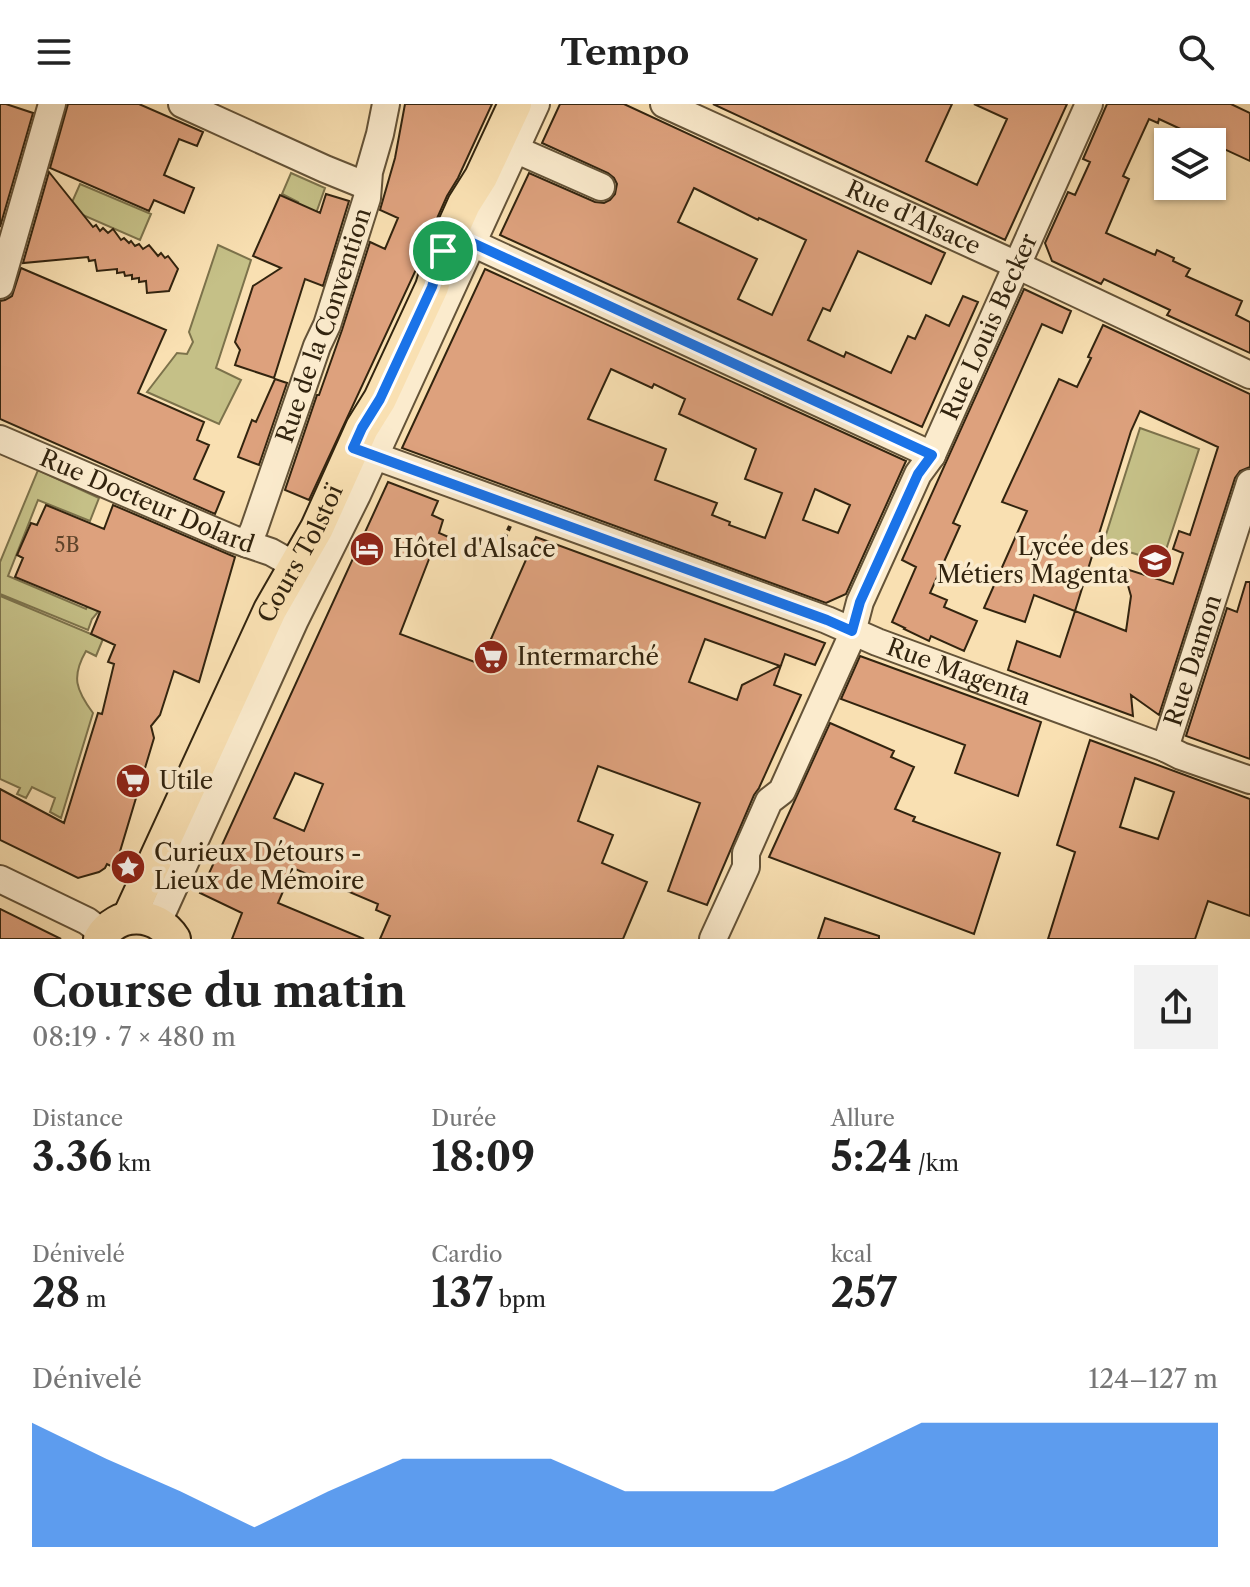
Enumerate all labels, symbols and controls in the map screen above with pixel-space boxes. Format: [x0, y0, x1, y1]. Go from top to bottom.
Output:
icon: menu [32, 30, 76, 74]
text: Tempo [561, 30, 689, 74]
icon: search [1174, 30, 1218, 74]
map controls [1154, 128, 1226, 200]
button: layers [1154, 128, 1226, 200]
street label: Rue d'Alsace [842, 174, 985, 261]
street label: Rue de la Convention [270, 204, 377, 446]
pin [409, 217, 477, 285]
icon: arrive [421, 229, 465, 273]
street label: Rue Louis Becker [935, 229, 1043, 424]
street label: Rue Docteur Dolard [36, 443, 259, 559]
street label: Cours Tolstoï [251, 479, 349, 627]
hotel icon: Hôtel d'Alsace [348, 530, 386, 568]
place label: Lycée des Métiers Magenta [937, 532, 1129, 589]
house number: 5B [55, 533, 79, 557]
place label: Hôtel d'Alsace [393, 534, 556, 563]
school or university icon: Lycée des Métiers Magenta [1136, 542, 1174, 580]
street label: Rue Damon [1158, 591, 1227, 730]
street label: Rue Magenta [883, 632, 1035, 711]
supermarket icon: Intermarché [472, 638, 510, 676]
place label: Intermarché [517, 642, 659, 671]
supermarket icon: Utile [114, 762, 152, 800]
place label: Utile [159, 766, 213, 795]
place label: Curieux Détours - Lieux de Mémoire [154, 838, 365, 895]
place icon: Curieux Détours - Lieux de Mémoire [109, 848, 147, 886]
text: Course du matin [32, 964, 406, 1018]
button: share [1134, 965, 1218, 1049]
text: 08:19 · 7 × 480 m [32, 1021, 236, 1053]
text: Distance [32, 1105, 123, 1132]
text: Durée [431, 1105, 496, 1132]
text: Allure [831, 1105, 895, 1132]
text: 3.36 [32, 1132, 112, 1181]
text: 18:09 [431, 1132, 535, 1181]
text: 5:24 [831, 1132, 912, 1181]
text: km [112, 1150, 151, 1177]
text: /km [912, 1150, 959, 1177]
text: Dénivelé [32, 1241, 125, 1268]
text: Cardio [431, 1241, 502, 1268]
text: kcal [831, 1241, 872, 1268]
text: 28 [32, 1268, 80, 1317]
text: 137 [431, 1268, 493, 1317]
text: 257 [831, 1268, 897, 1317]
text: m [80, 1286, 107, 1313]
text: bpm [493, 1286, 546, 1313]
text: Dénivelé [32, 1363, 142, 1395]
text: 124–127 m [1088, 1363, 1218, 1395]

